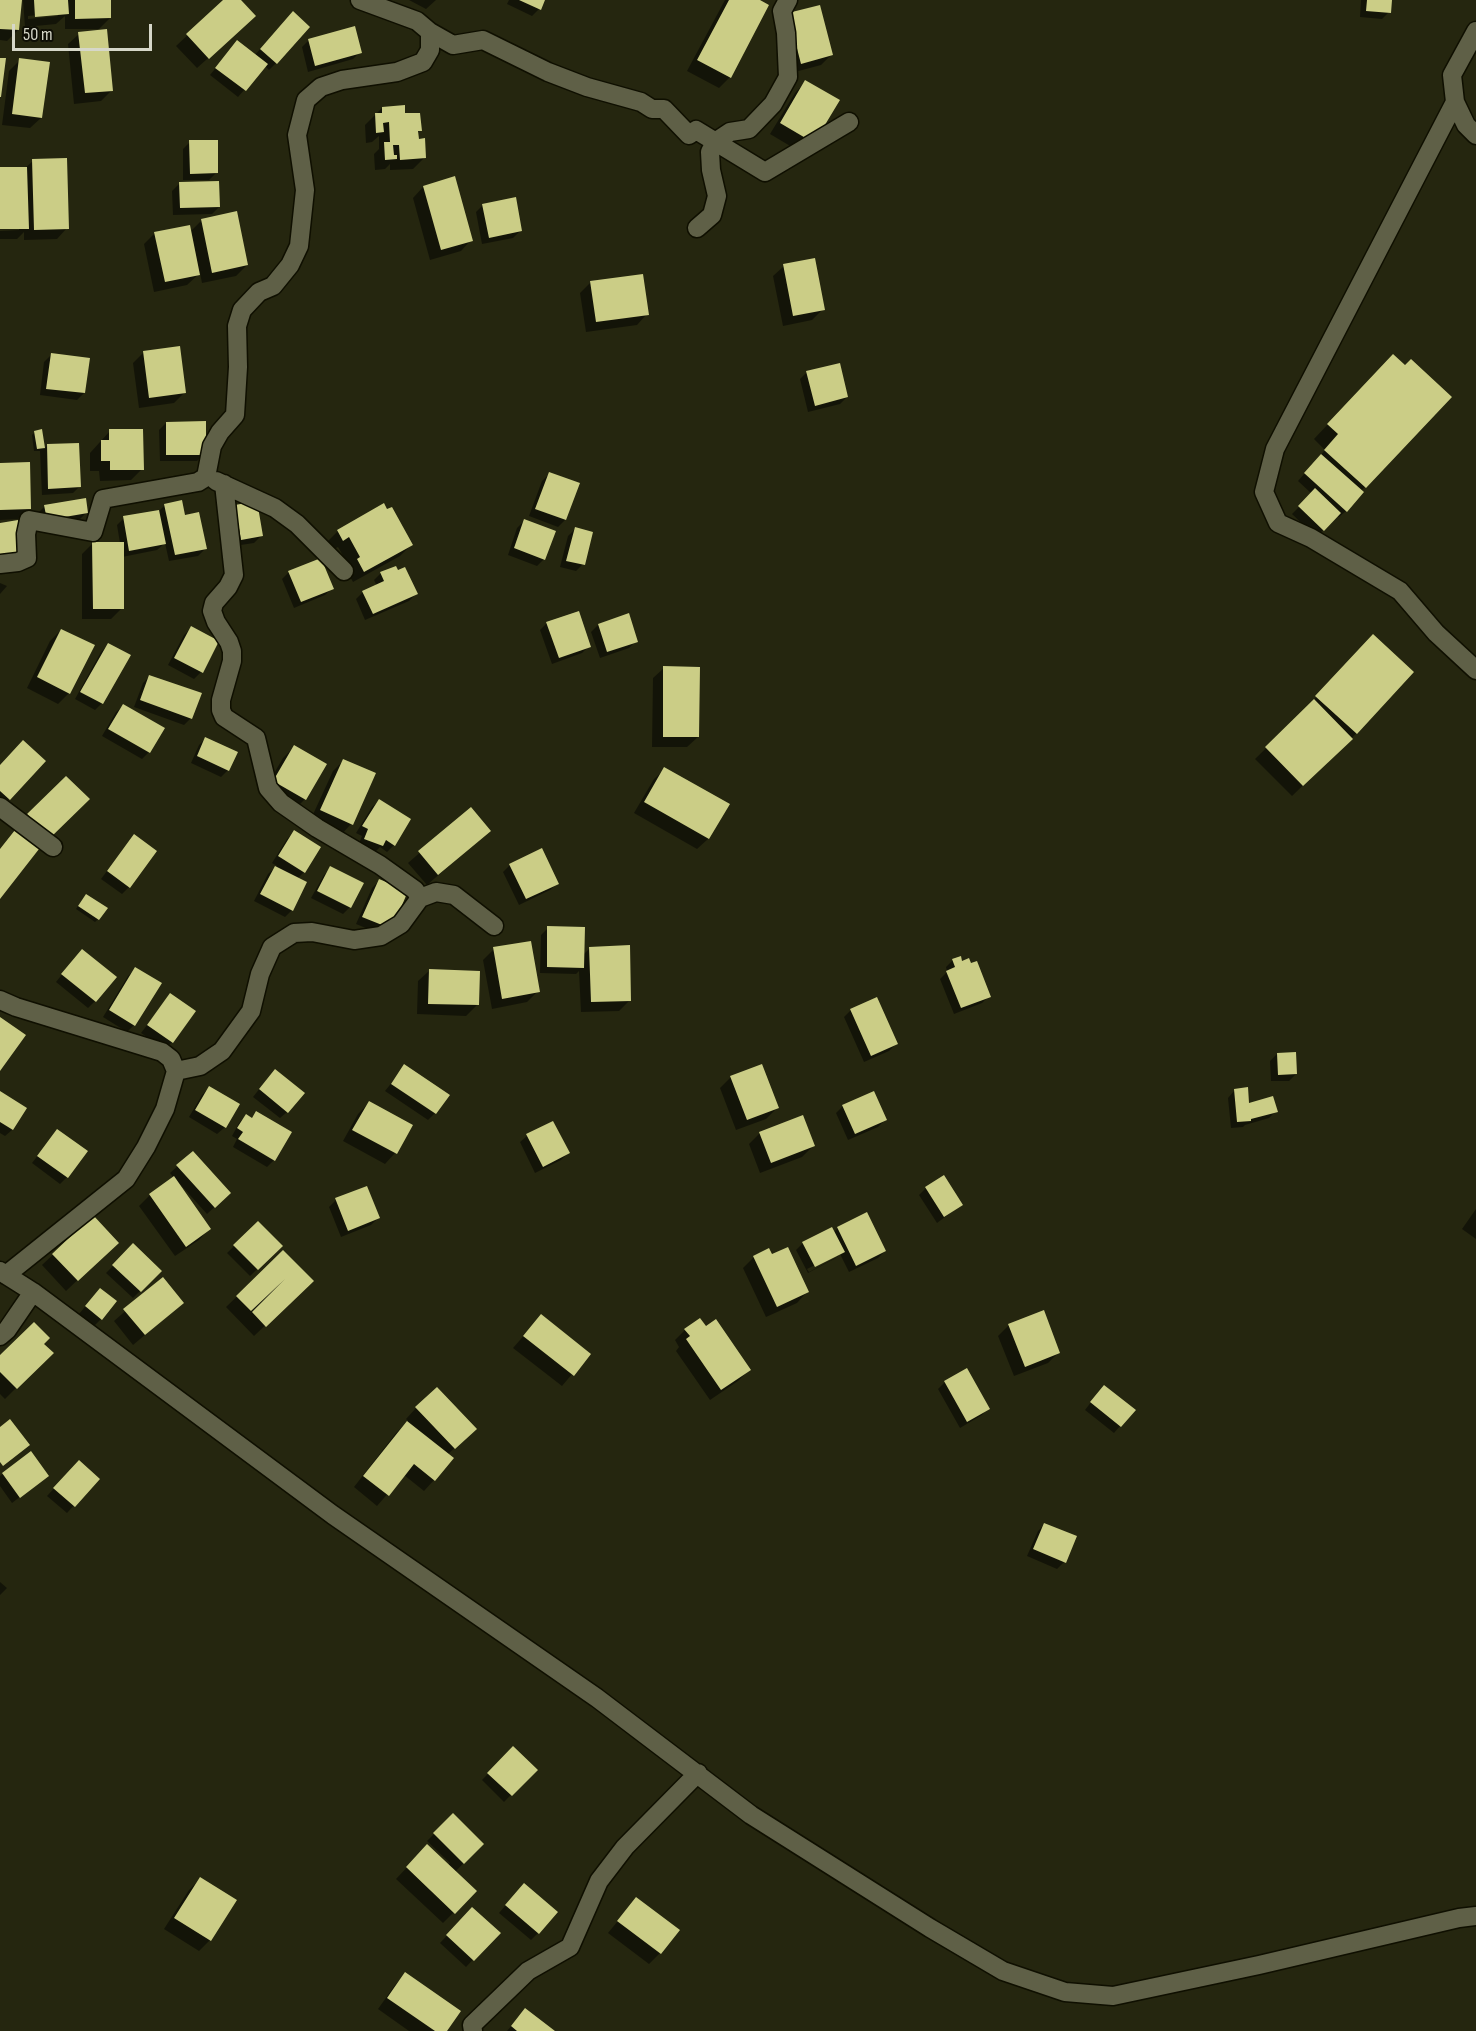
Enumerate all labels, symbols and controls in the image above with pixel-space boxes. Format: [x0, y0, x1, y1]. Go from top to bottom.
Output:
scale bar [15, 12, 154, 50]
text: 50 m [23, 24, 53, 45]

